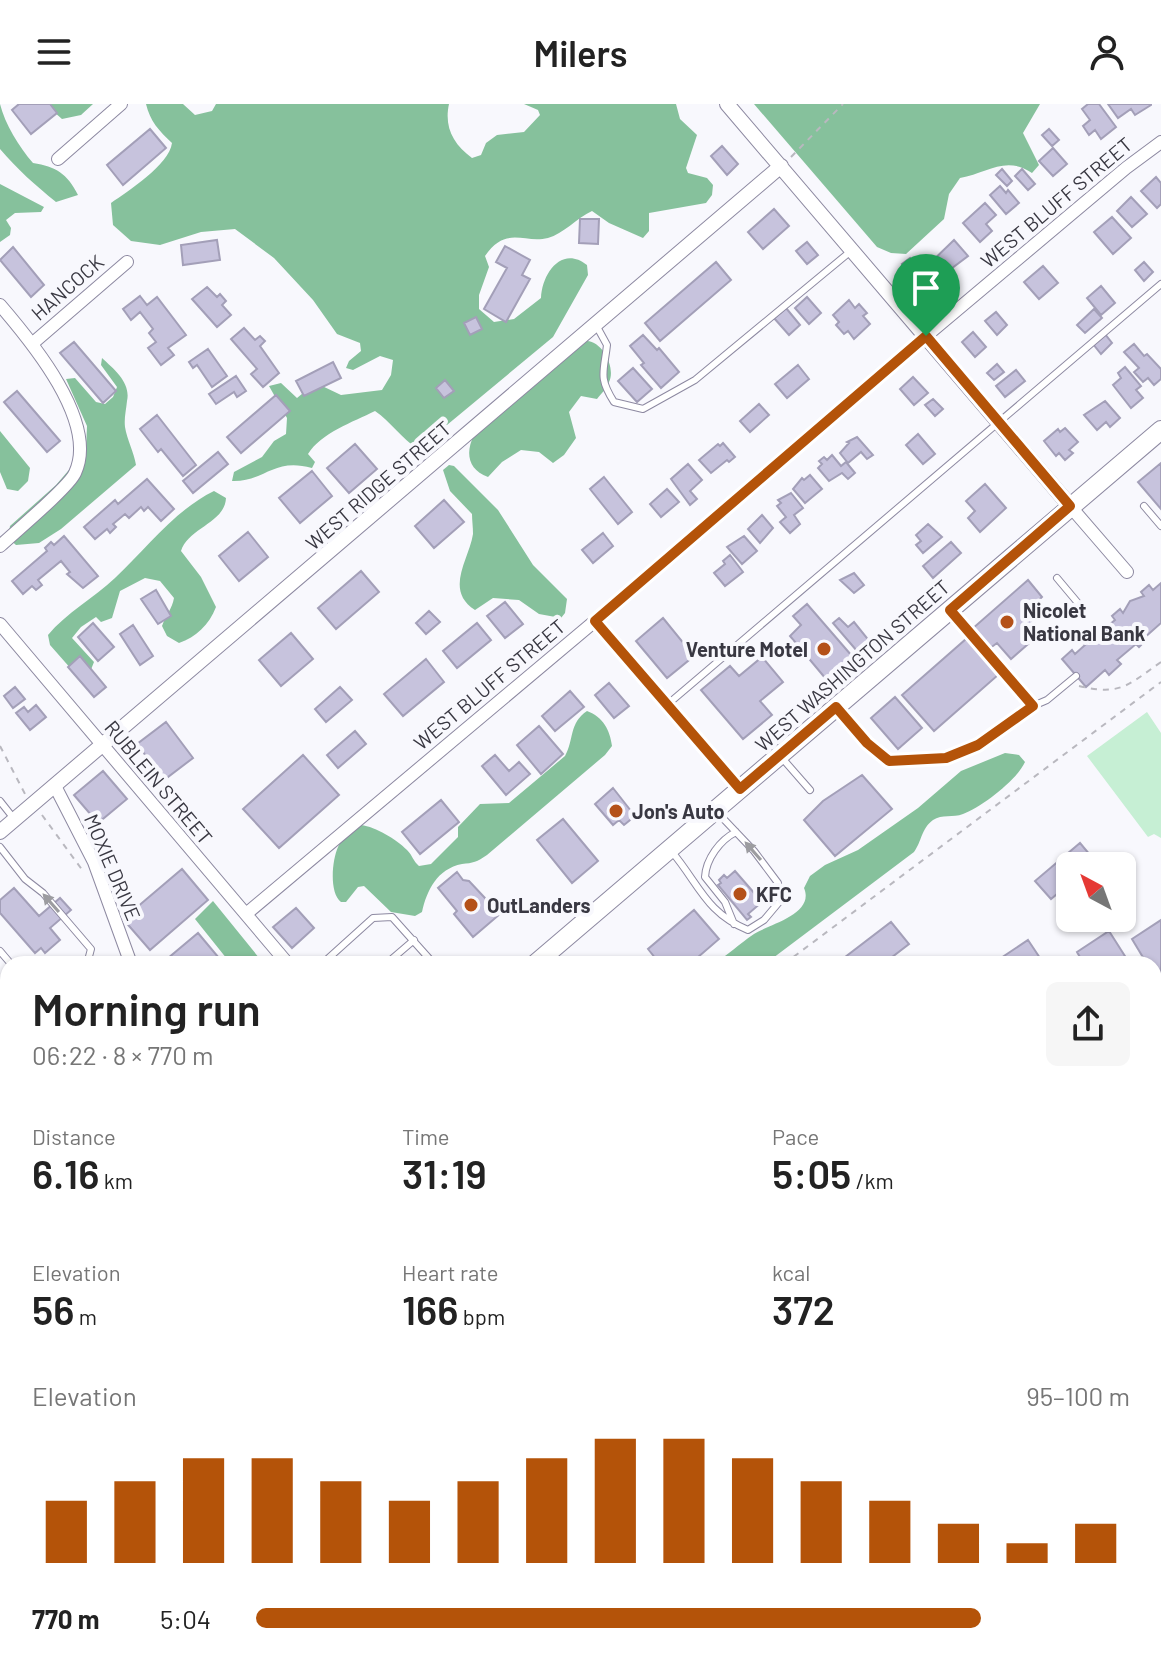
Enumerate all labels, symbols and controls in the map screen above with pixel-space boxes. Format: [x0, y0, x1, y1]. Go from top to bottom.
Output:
icon: menu [32, 30, 76, 74]
icon: person [1085, 30, 1129, 74]
text: Milers [533, 31, 628, 74]
street label: WEST BLUFF STREET [975, 132, 1137, 272]
street label: HANCOCK [26, 249, 108, 325]
pin [892, 254, 960, 336]
icon: arrive [904, 266, 948, 310]
street label: WEST RIDGE STREET [300, 415, 456, 555]
street label: WEST WASHINGTON STREET [750, 574, 954, 756]
place label: Nicolet National Bank [1023, 598, 1146, 645]
marker: Nicolet National Bank [998, 613, 1016, 631]
street label: WEST BLUFF STREET [408, 614, 570, 754]
place label: Venture Motel [686, 637, 808, 661]
marker: Venture Motel [815, 640, 833, 658]
street label: RUBLEIN STREET [100, 715, 218, 849]
place label: Jon's Auto [632, 799, 725, 823]
marker: Jon's Auto [607, 802, 625, 820]
street label: MOXIE DRIVE [80, 810, 146, 924]
one-way arrow [745, 842, 762, 862]
north arrow [1056, 852, 1136, 932]
map controls [1056, 852, 1136, 932]
place label: KFC [756, 882, 792, 906]
marker: KFC [731, 885, 749, 903]
one-way arrow [43, 893, 60, 913]
place label: OutLanders [487, 893, 591, 917]
marker: OutLanders [462, 896, 480, 914]
text: Morning run [32, 982, 261, 1035]
button: share [1046, 982, 1130, 1066]
text: 06:22 · 8 × 770 m [32, 1039, 214, 1070]
text: Distance [32, 1123, 116, 1149]
text: Time [402, 1123, 450, 1149]
text: Pace [772, 1123, 819, 1149]
text: 6.16 [32, 1149, 99, 1197]
text: 31:19 [402, 1149, 487, 1197]
text: 5:05 [772, 1149, 851, 1197]
text: km [99, 1167, 133, 1193]
text: /km [851, 1167, 894, 1193]
text: Elevation [32, 1259, 121, 1285]
text: Heart rate [402, 1259, 499, 1285]
text: kcal [772, 1259, 810, 1285]
text: 56 [32, 1285, 74, 1333]
text: 166 [402, 1285, 458, 1333]
text: 372 [772, 1285, 835, 1333]
text: m [74, 1303, 97, 1329]
text: bpm [458, 1303, 505, 1329]
text: Elevation [32, 1380, 137, 1411]
text: 95–100 m [1026, 1380, 1130, 1411]
text: 770 m [32, 1603, 100, 1634]
text: 5:04 [160, 1603, 211, 1634]

